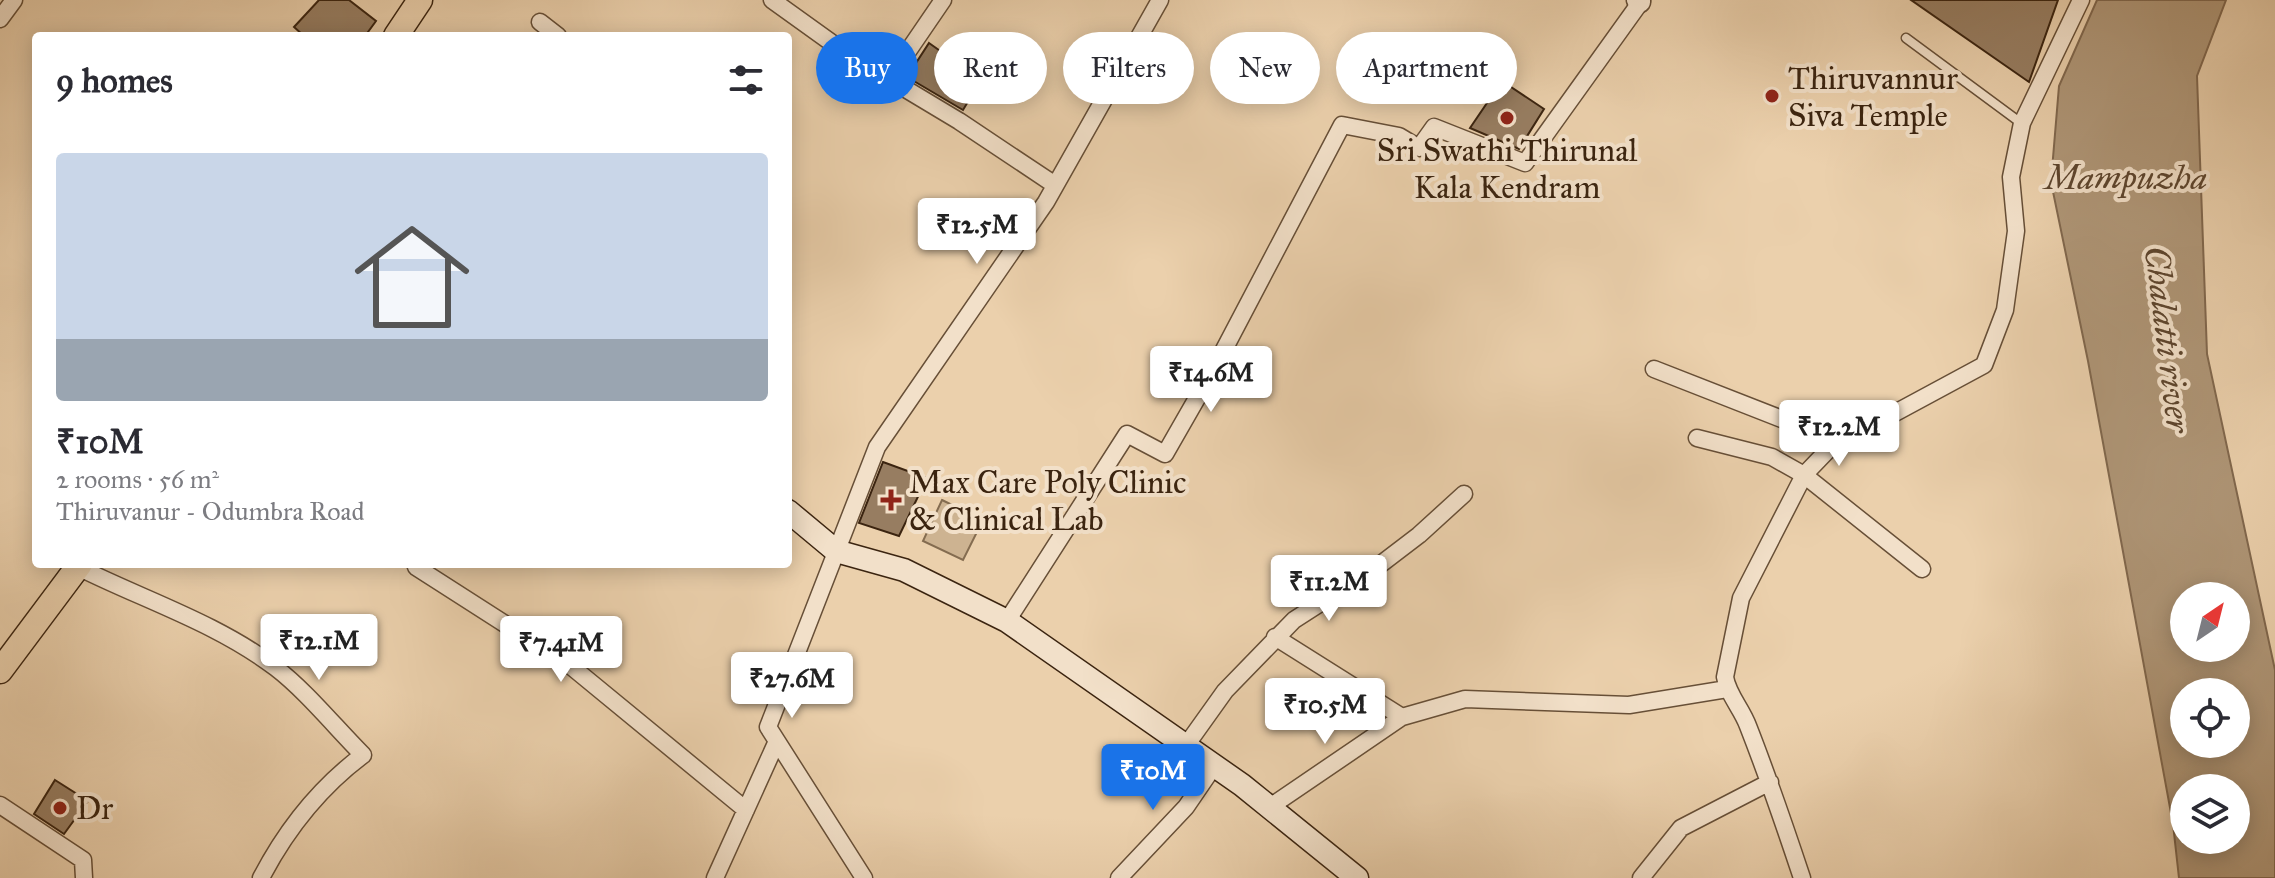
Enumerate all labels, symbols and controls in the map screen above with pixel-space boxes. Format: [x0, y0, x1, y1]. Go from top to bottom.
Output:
chip: Buy [816, 32, 918, 104]
chip: Rent [934, 32, 1047, 104]
chip: Filters [1063, 32, 1194, 104]
chip: New [1210, 32, 1320, 104]
chip: Apartment [1336, 32, 1517, 104]
icon: filters [724, 58, 768, 102]
place label: Thiruvannur Siva Temple [1788, 59, 1958, 135]
text: 9 homes [56, 60, 173, 101]
marker: Thiruvannur Siva Temple [1763, 87, 1781, 105]
marker: Sri Swathi Thirunal Kala Kendram [1498, 109, 1516, 127]
place label: Sri Swathi Thirunal Kala Kendram [1377, 131, 1638, 207]
water label: Mampuzha [2042, 157, 2207, 199]
pin: ₹12.5M [912, 198, 1042, 266]
icon: home [340, 205, 484, 349]
text: ₹12.5M [936, 208, 1018, 240]
water label: Chalatti river [2136, 244, 2199, 436]
pin: ₹14.6M [1146, 346, 1276, 414]
text: ₹14.6M [1168, 356, 1254, 388]
pin: ₹12.2M [1774, 400, 1904, 468]
text: ₹12.2M [1797, 410, 1881, 442]
text: ₹10M [56, 421, 144, 462]
text: 2 rooms · 56 m² [56, 463, 219, 495]
place label: Max Care Poly Clinic & Clinical Lab [909, 463, 1187, 539]
marker: Max Care Poly Clinic & Clinical Lab [880, 489, 902, 511]
text: Thiruvanur - Odumbra Road [56, 495, 365, 527]
pin: ₹11.2M [1264, 555, 1394, 623]
text: ₹11.2M [1289, 565, 1369, 597]
north arrow [2170, 582, 2250, 662]
map controls [2170, 582, 2250, 854]
pin: ₹12.1M [254, 614, 384, 682]
pin: ₹7.41M [496, 616, 626, 684]
text: ₹12.1M [279, 624, 359, 656]
text: ₹7.41M [518, 626, 604, 658]
pin: ₹27.6M [727, 652, 857, 720]
text: ₹27.6M [749, 662, 835, 694]
pin: ₹10.5M [1260, 678, 1390, 746]
button: locate [2170, 678, 2250, 758]
text: ₹10.5M [1283, 688, 1367, 720]
pin: ₹10M [1106, 744, 1200, 812]
text: ₹10M [1120, 754, 1186, 786]
button: layers [2170, 774, 2250, 854]
place label: Dr [76, 789, 113, 828]
marker: Dr [51, 799, 69, 817]

